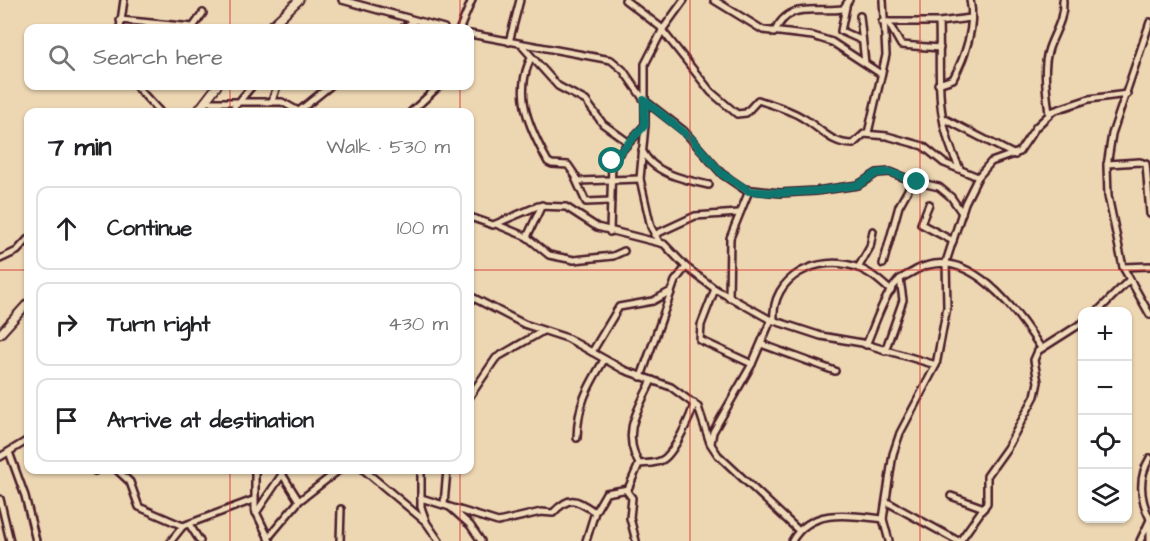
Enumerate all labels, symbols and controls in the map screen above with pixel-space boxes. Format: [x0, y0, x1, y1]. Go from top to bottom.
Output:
search box [24, 24, 474, 90]
icon: search [45, 41, 78, 74]
text: Search here [93, 42, 223, 73]
text: 7 min [48, 129, 112, 165]
text: Walk · 530 m [326, 133, 450, 161]
route start [598, 147, 624, 173]
route end [903, 168, 929, 194]
icon: ahead [50, 212, 83, 245]
text: Continue [107, 213, 192, 244]
text: 100 m [397, 214, 448, 242]
map controls [1078, 307, 1132, 523]
button: + [1078, 307, 1132, 361]
icon: right [50, 308, 83, 341]
text: Turn right [107, 309, 210, 340]
text: 430 m [388, 310, 448, 338]
button: − [1078, 361, 1132, 415]
icon: arrive [50, 404, 83, 437]
text: Arrive at destination [107, 405, 314, 436]
button: locate [1078, 415, 1132, 469]
button: layers [1078, 469, 1132, 523]

